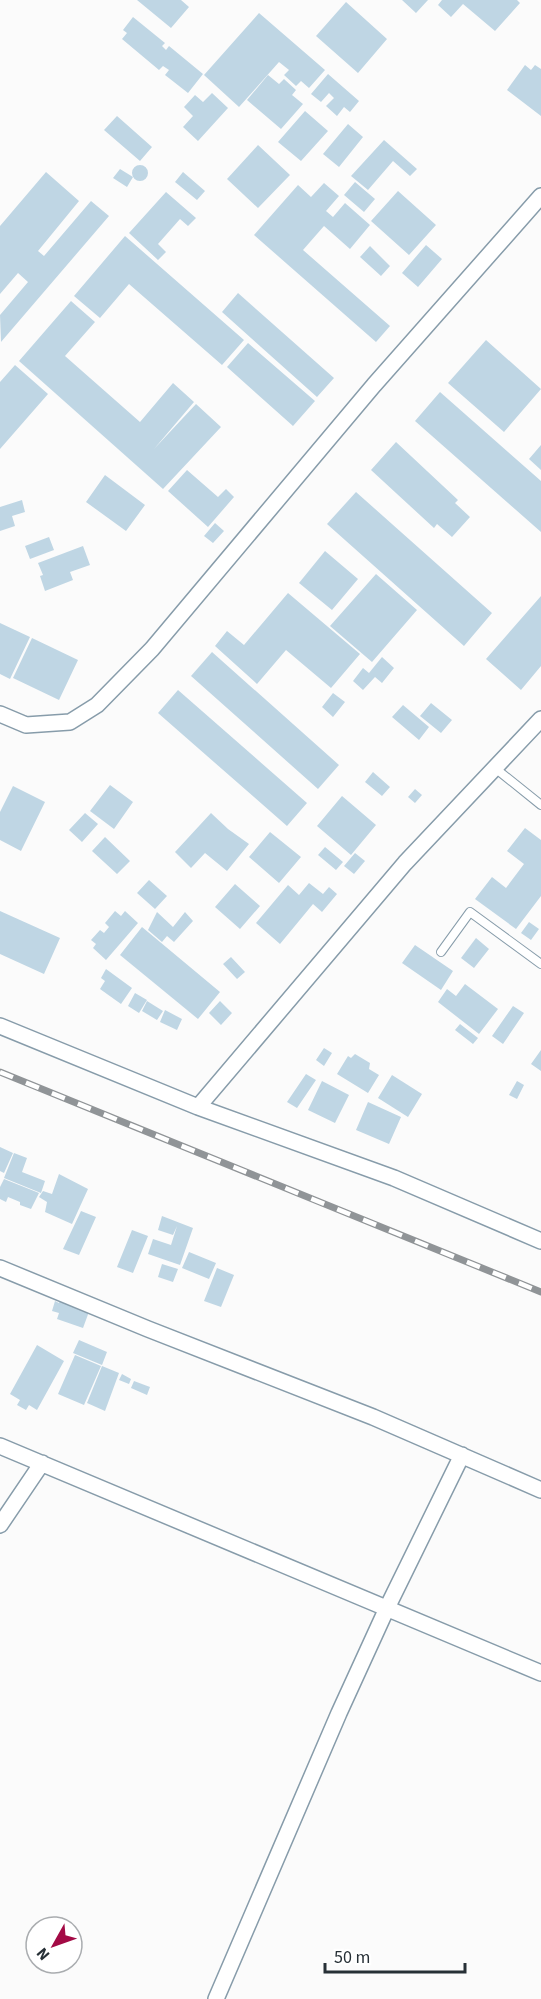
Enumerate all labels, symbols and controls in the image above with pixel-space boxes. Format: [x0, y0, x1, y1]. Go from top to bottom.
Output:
north arrow [24, 1915, 84, 1975]
scale bar [325, 1936, 464, 1974]
text: N [31, 1943, 55, 1965]
text: 50 m [334, 1945, 370, 1970]

